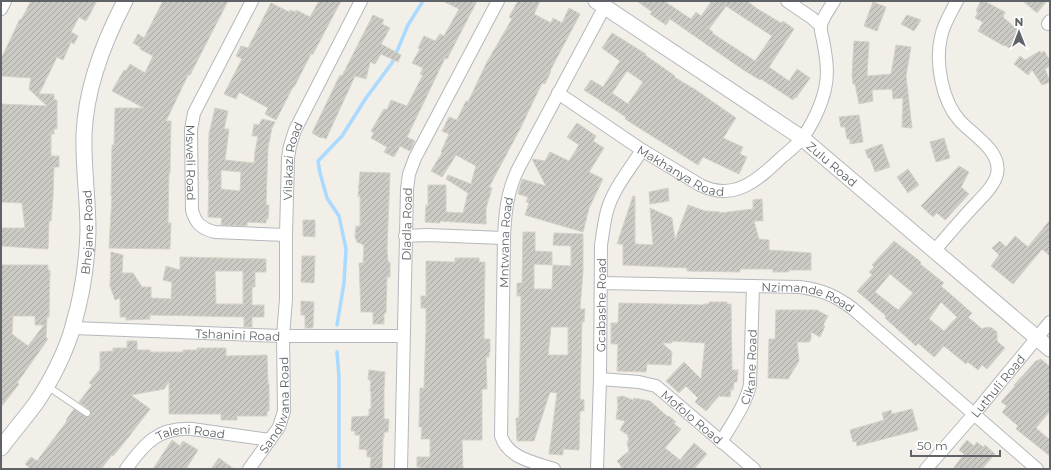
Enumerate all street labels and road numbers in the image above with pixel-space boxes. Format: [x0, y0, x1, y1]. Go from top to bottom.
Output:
street label: Vilakazi Road [279, 119, 306, 201]
street label: Msweli Road [183, 125, 199, 201]
street label: Zulu Road [804, 138, 861, 189]
street label: Makhanya Road [635, 142, 725, 199]
street label: Dladla Road [398, 187, 415, 261]
street label: Bhejane Road [77, 189, 96, 275]
street label: Mntwana Road [496, 195, 516, 288]
street label: Gcabashe Road [593, 258, 608, 352]
street label: Nzimande Road [761, 279, 858, 315]
street label: Tshanini Road [195, 325, 281, 343]
street label: Cikane Road [736, 329, 759, 407]
street label: Luthuli Road [967, 351, 1028, 420]
street label: Sandlwana Road [255, 357, 292, 456]
street label: Mofolo Road [658, 386, 726, 447]
street label: Taleni Road [153, 421, 226, 443]

